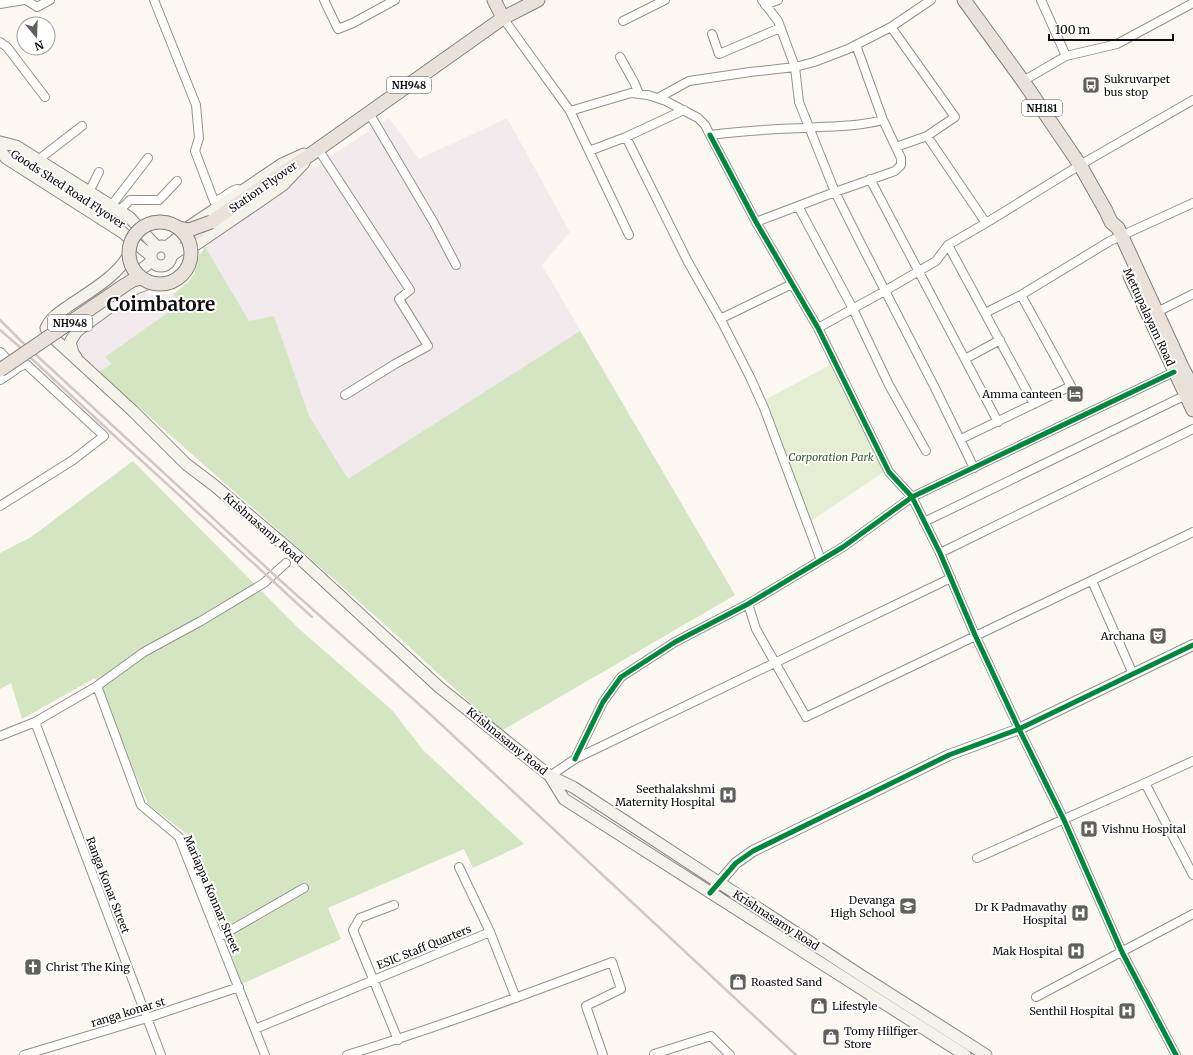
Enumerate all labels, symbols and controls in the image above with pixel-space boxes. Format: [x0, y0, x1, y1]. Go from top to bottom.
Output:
north arrow [16, 16, 56, 56]
scale bar [1049, 16, 1173, 42]
text: 100 m [1055, 22, 1090, 37]
text: N [33, 37, 46, 54]
place label: Sukruvarpet bus stop [1103, 72, 1171, 99]
bus stop icon: Sukruvarpet bus stop [1081, 75, 1101, 95]
road number: NH948 [387, 77, 431, 93]
road number: NH181 [1022, 100, 1062, 116]
street label: Goods Shed Road Flyover [8, 147, 128, 231]
street label: Station Flyover [226, 158, 300, 216]
street label: Mettupalayam Road [1120, 266, 1178, 368]
district label: Coimbatore [107, 292, 215, 316]
road number: NH948 [48, 315, 92, 331]
hotel icon: Amma canteen [1065, 384, 1085, 404]
place label: Amma canteen [981, 387, 1063, 401]
park label: Corporation Park [788, 450, 874, 464]
street label: Krishnasamy Road [221, 490, 306, 566]
theatre icon: Archana [1148, 626, 1168, 646]
place label: Archana [1100, 629, 1145, 643]
street label: Krishnasamy Road [464, 704, 551, 778]
place label: Seethalakshmi Maternity Hospital [615, 782, 716, 809]
hospital icon: Seethalakshmi Maternity Hospital [718, 785, 738, 805]
hospital icon: Vishnu Hospital [1079, 819, 1099, 839]
place label: Vishnu Hospital [1101, 822, 1187, 836]
street label: Mariappa Konnar Street [181, 833, 244, 956]
street label: Ranga Konar Street [83, 835, 133, 936]
street label: Krishnasamy Road [730, 887, 822, 953]
place label: Devanga High School [831, 893, 896, 920]
school or university icon: Devanga High School [898, 896, 918, 916]
place label: Dr K Padmavathy Hospital [975, 900, 1068, 927]
hospital icon: Dr K Padmavathy Hospital [1070, 903, 1090, 923]
street label: ESIC Staff Quarters [375, 922, 473, 972]
hospital icon: Mak Hospital [1066, 941, 1086, 961]
place label: Mak Hospital [992, 944, 1064, 958]
church icon: Christ The King [23, 957, 43, 977]
place label: Christ The King [46, 960, 130, 974]
shop icon: Roasted Sand [728, 972, 748, 992]
place label: Roasted Sand [751, 975, 823, 989]
street label: ranga konar st [89, 994, 167, 1030]
shop icon: Lifestyle [809, 996, 829, 1016]
place label: Lifestyle [832, 999, 877, 1013]
hospital icon: Senthil Hospital [1117, 1001, 1137, 1021]
place label: Senthil Hospital [1029, 1004, 1115, 1018]
place label: Tomy Hilfiger Store [844, 1024, 918, 1051]
shop icon: Tomy Hilfiger Store [821, 1027, 841, 1047]

